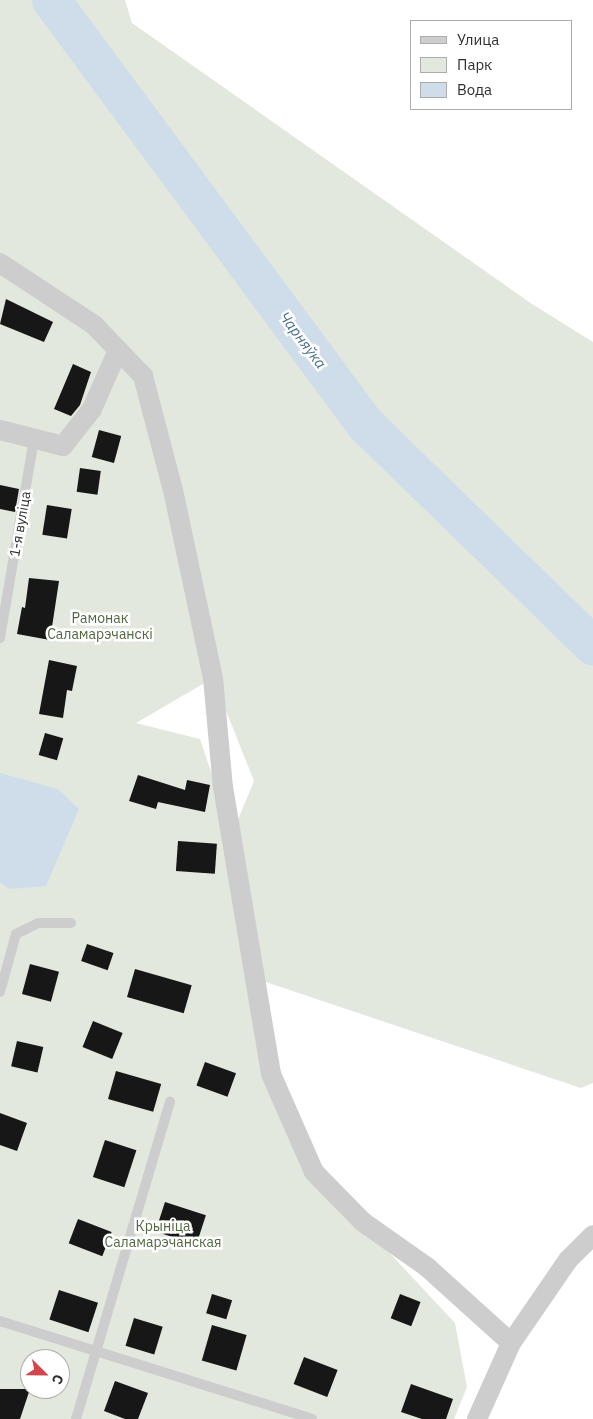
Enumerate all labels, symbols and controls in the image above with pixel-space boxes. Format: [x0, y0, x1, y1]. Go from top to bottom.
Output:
legend [410, 20, 573, 110]
text: Улица [457, 30, 499, 49]
text: Парк [457, 55, 492, 74]
text: Вода [457, 80, 492, 99]
water label: Чарняўка [276, 308, 330, 372]
street label: 1-я вуліца [6, 490, 34, 558]
park label: Рамонак Саламарэчанскі [47, 610, 153, 642]
park label: Крыніца Саламарэчанская [105, 1218, 221, 1250]
north arrow [20, 1349, 70, 1399]
text: С [48, 1372, 68, 1387]

